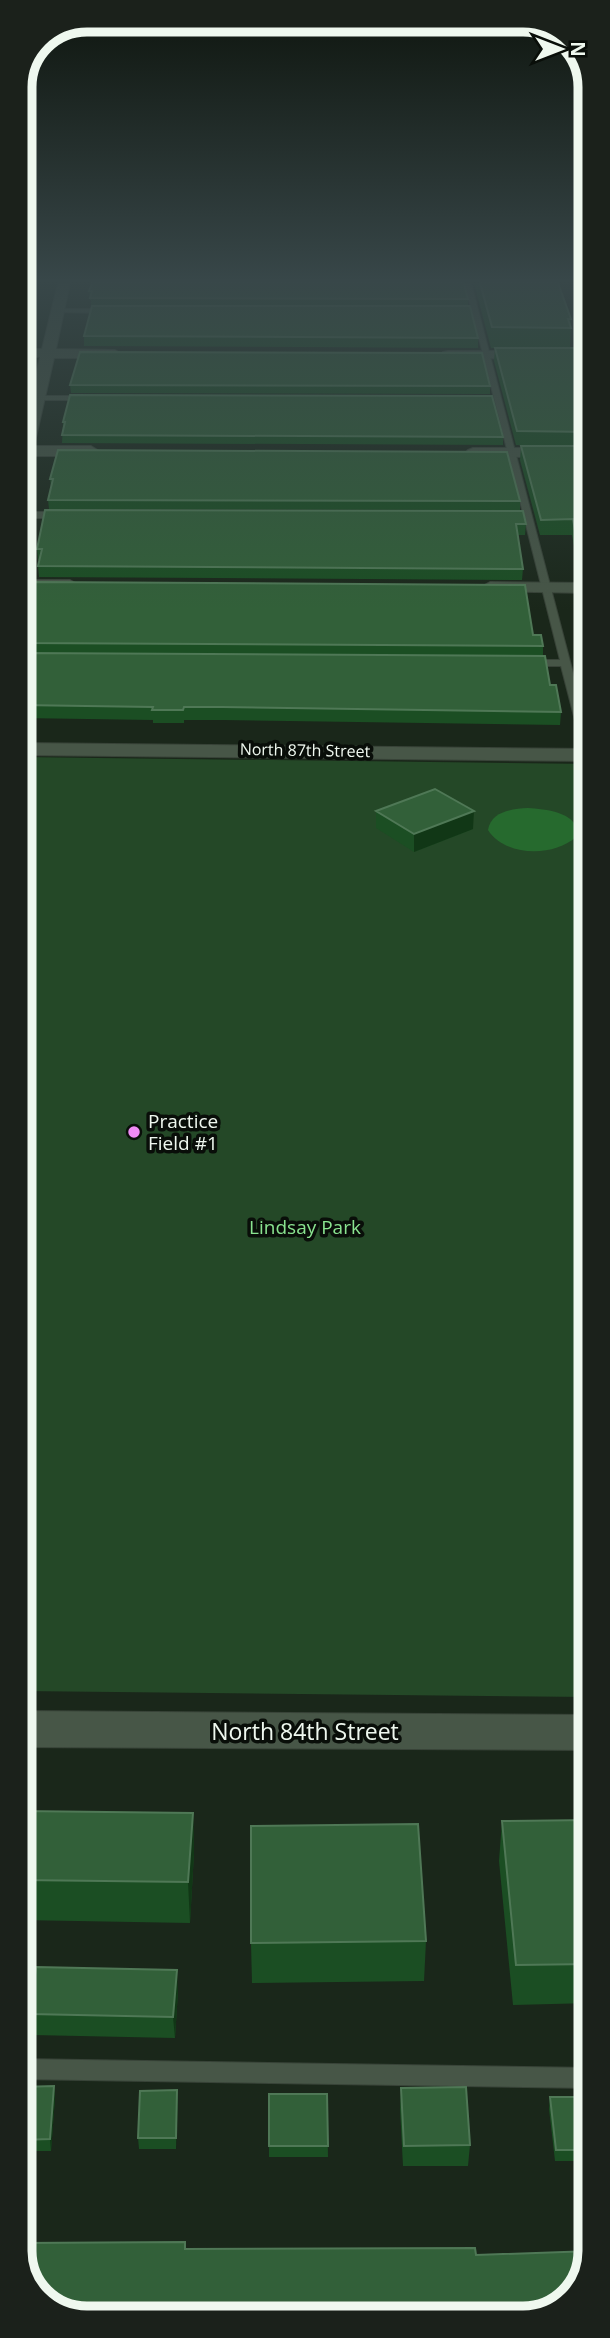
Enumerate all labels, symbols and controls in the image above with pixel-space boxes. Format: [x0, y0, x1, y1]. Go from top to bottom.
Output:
north arrow [526, 14, 596, 84]
text: N [565, 41, 591, 57]
street label: North 87th Street [240, 738, 371, 762]
place label: Practice Field #1 [148, 1108, 218, 1156]
marker: Practice Field #1 [126, 1124, 142, 1140]
park label: Lindsay Park [249, 1214, 361, 1240]
street label: North 84th Street [211, 1715, 399, 1747]

